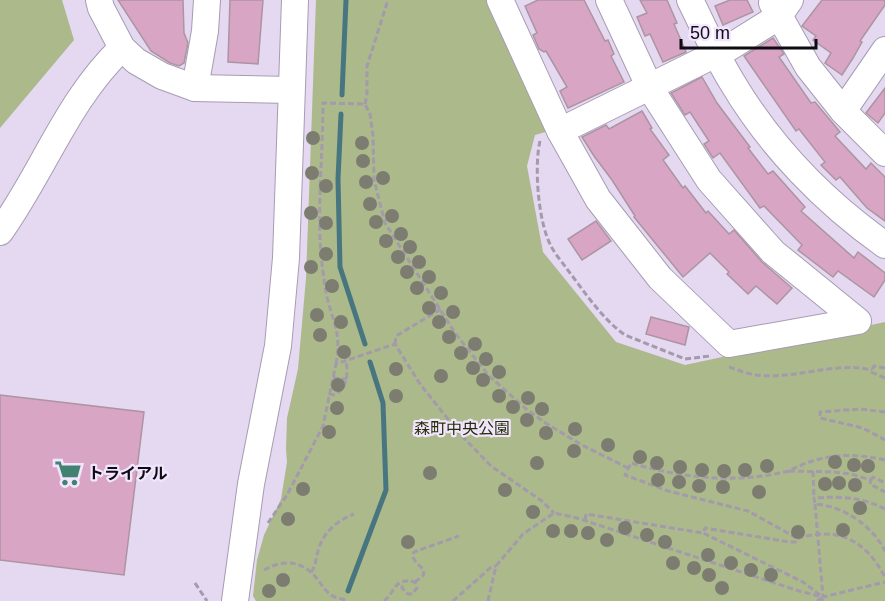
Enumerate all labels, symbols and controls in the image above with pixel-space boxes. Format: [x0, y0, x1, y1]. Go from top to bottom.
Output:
scale bar [681, 12, 816, 50]
text: 50 m [690, 23, 730, 43]
park label: 森町中央公園 [414, 420, 510, 437]
supermarket icon: トライアル [53, 458, 83, 488]
place label: トライアル [88, 465, 168, 482]

